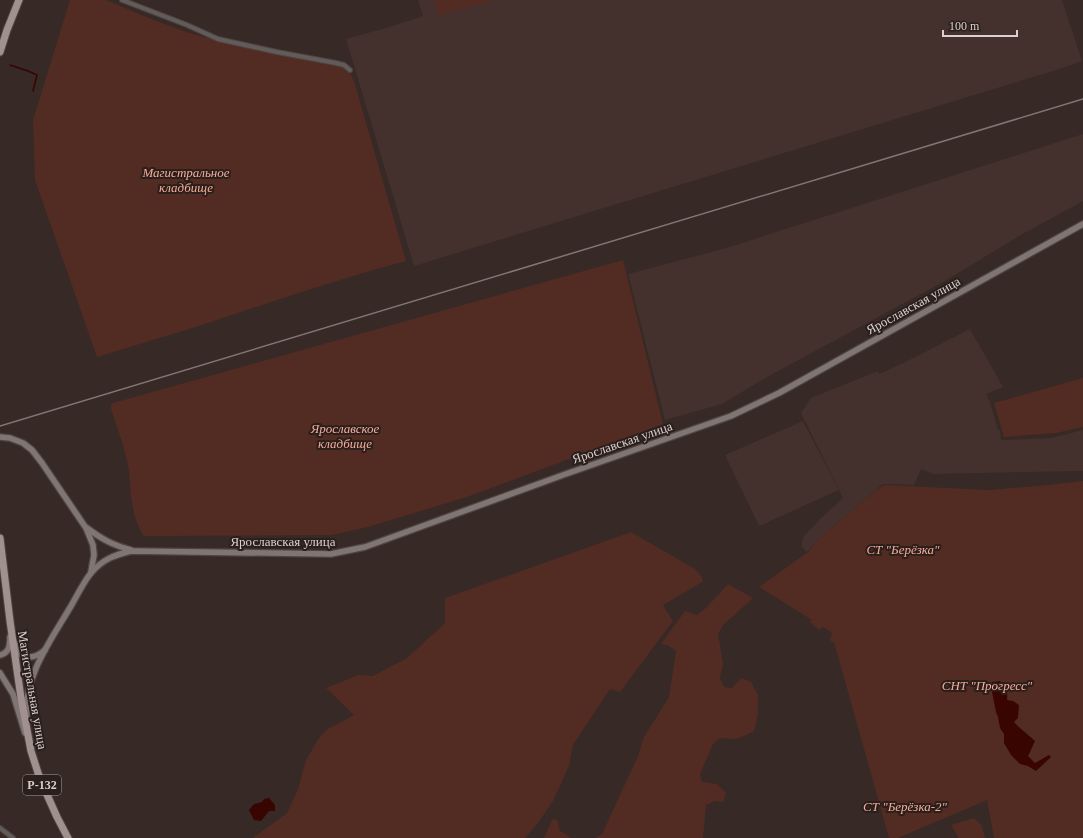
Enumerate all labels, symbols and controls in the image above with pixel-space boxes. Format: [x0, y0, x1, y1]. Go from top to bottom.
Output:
scale bar [943, 12, 1017, 38]
text: 100 m [949, 19, 980, 33]
park label: Магистральное кладбище [141, 165, 230, 195]
street label: Ярославская улица [864, 273, 963, 337]
street label: Ярославская улица [570, 418, 674, 467]
park label: Ярославское кладбище [310, 421, 380, 451]
street label: Ярославская улица [230, 534, 336, 549]
park label: СТ "Берёзка" [866, 542, 940, 557]
street label: Магистральная улица [15, 630, 50, 751]
park label: СНТ "Прогресс" [942, 678, 1033, 693]
road number: Р-132 [23, 775, 61, 795]
park label: СТ "Берёзка-2" [863, 799, 948, 814]

